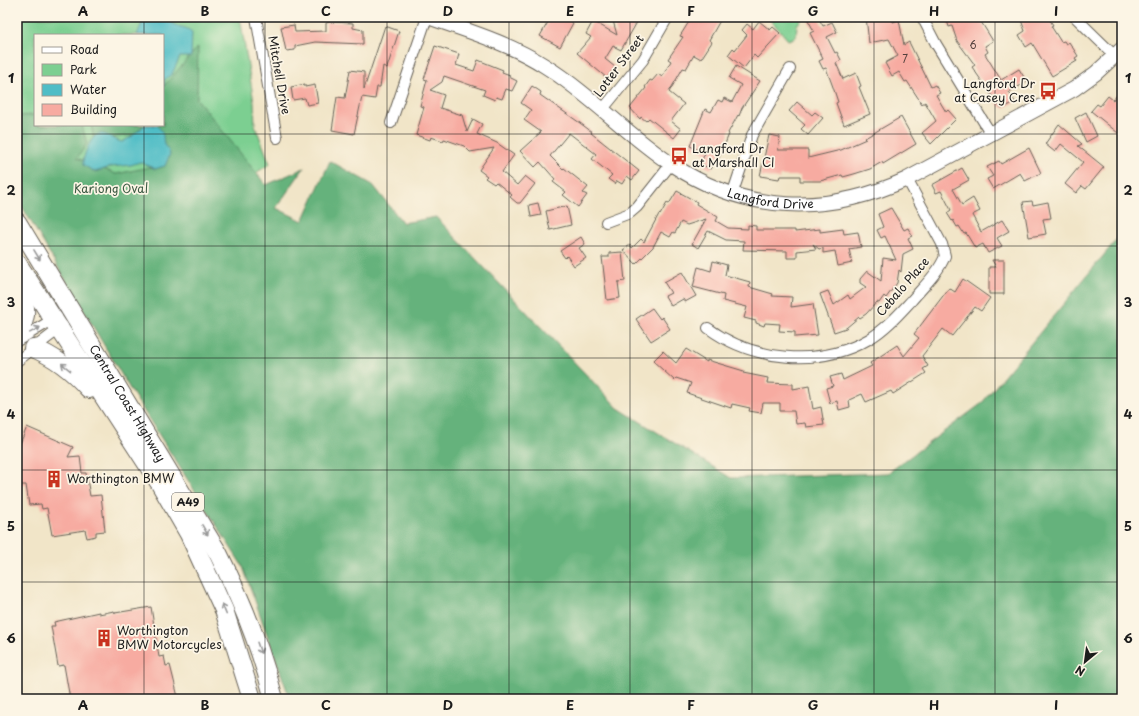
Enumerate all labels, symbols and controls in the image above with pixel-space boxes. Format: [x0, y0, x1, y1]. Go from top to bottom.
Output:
text: A [78, 1, 88, 20]
text: B [201, 1, 210, 20]
text: C [321, 1, 331, 20]
text: D [443, 1, 453, 20]
text: E [566, 1, 574, 20]
text: F [687, 1, 695, 20]
text: G [808, 1, 818, 20]
text: H [929, 1, 939, 20]
text: I [1054, 1, 1058, 20]
street label: Lotter Street [589, 30, 648, 100]
legend [34, 34, 164, 126]
street label: Mitchell Drive [264, 34, 296, 116]
house number: 6 [969, 37, 977, 52]
text: Road [70, 40, 99, 58]
house number: 7 [902, 51, 908, 66]
text: Park [70, 60, 97, 78]
text: 1 [8, 68, 14, 87]
text: 1 [1125, 68, 1131, 87]
place label: Langford Dr at Casey Cres [954, 74, 1036, 106]
text: Water [70, 80, 107, 98]
bus stop icon: Langford Dr at Casey Cres [1038, 81, 1058, 101]
text: Building [70, 100, 117, 118]
place label: Langford Dr at Marshall Cl [692, 139, 774, 171]
bus stop icon: Langford Dr at Marshall Cl [669, 146, 689, 166]
park label: Kariong Oval [74, 179, 148, 197]
text: 2 [6, 180, 16, 199]
text: 2 [1123, 180, 1133, 199]
street label: Langford Drive [725, 183, 814, 212]
one-way arrow [33, 249, 41, 261]
street label: Cebalo Place [871, 253, 933, 320]
text: 3 [7, 292, 16, 311]
text: 3 [1124, 292, 1133, 311]
one-way arrow [29, 326, 41, 334]
street label: Central Coast Highway [85, 341, 170, 465]
one-way arrow [60, 362, 71, 371]
text: 4 [7, 404, 16, 423]
text: 4 [1124, 404, 1133, 423]
building icon: Worthington BMW [44, 469, 64, 489]
place label: Worthington BMW [67, 469, 175, 487]
road number: A49 [172, 493, 204, 511]
text: 5 [7, 516, 15, 535]
text: 5 [1124, 516, 1132, 535]
one-way arrow [202, 524, 209, 536]
one-way arrow [219, 603, 227, 615]
place label: Worthington BMW Motorcycles [117, 621, 222, 653]
text: 6 [6, 628, 16, 647]
building icon: Worthington BMW Motorcycles [94, 628, 114, 648]
text: 6 [1123, 628, 1133, 647]
one-way arrow [255, 642, 263, 654]
north arrow [1065, 642, 1105, 682]
text: N [1072, 661, 1088, 681]
text: A [78, 695, 88, 714]
text: B [201, 695, 210, 714]
text: C [321, 695, 331, 714]
text: D [443, 695, 453, 714]
text: E [566, 695, 574, 714]
text: F [687, 695, 695, 714]
text: G [808, 695, 818, 714]
text: H [929, 695, 939, 714]
text: I [1054, 695, 1058, 714]

